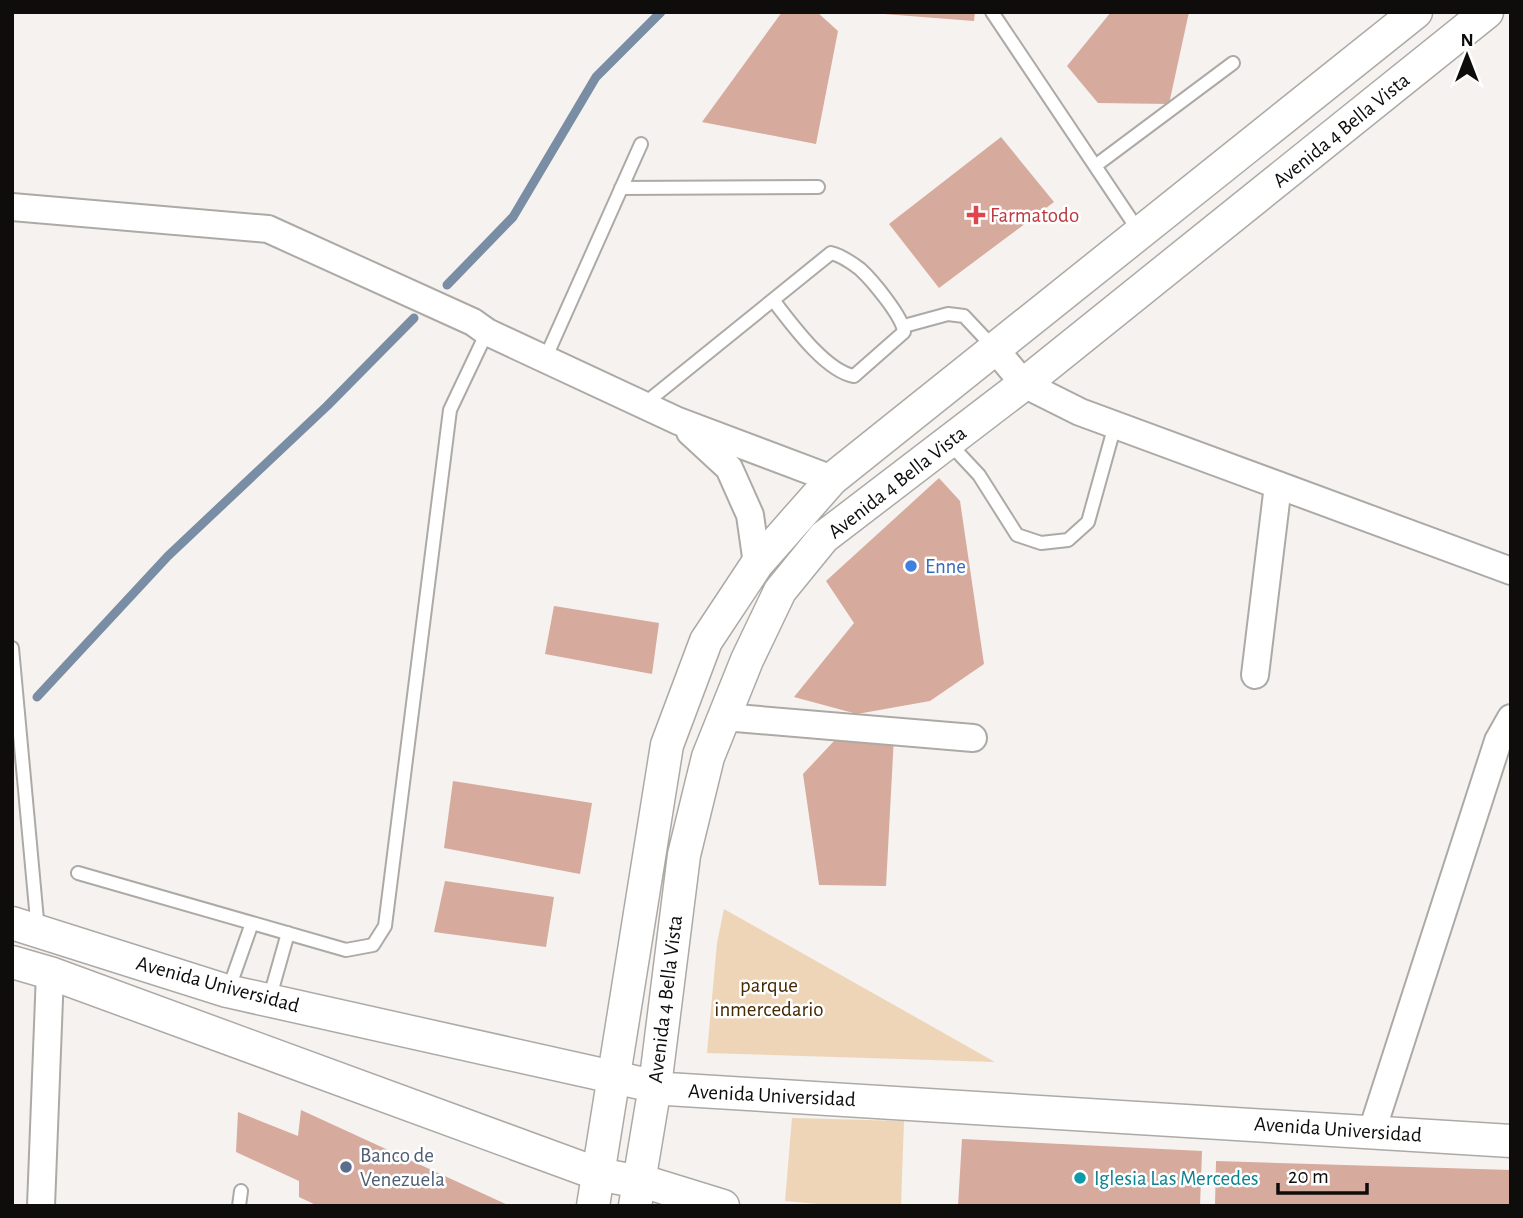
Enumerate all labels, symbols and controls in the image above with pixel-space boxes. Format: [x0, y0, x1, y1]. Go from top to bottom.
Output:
north arrow [1432, 21, 1502, 91]
text: N [1460, 31, 1474, 50]
street label: Avenida 4 Bella Vista [1269, 69, 1414, 192]
place label: Farmatodo [990, 205, 1079, 226]
marker: Farmatodo [968, 207, 984, 223]
street label: Avenida 4 Bella Vista [824, 422, 971, 543]
place label: Enne [925, 556, 966, 577]
marker: Enne [903, 558, 919, 574]
street label: Avenida 4 Bella Vista [645, 914, 686, 1084]
street label: Avenida Universidad [134, 953, 302, 1016]
park label: parque inmercedario [714, 975, 824, 1020]
street label: Avenida Universidad [688, 1081, 856, 1110]
street label: Avenida Universidad [1253, 1113, 1423, 1146]
place label: Banco de Venezuela [360, 1145, 445, 1190]
scale bar [1278, 1152, 1367, 1196]
marker: Banco de Venezuela [338, 1159, 354, 1175]
text: 20 m [1288, 1166, 1329, 1187]
place label: Iglesia Las Mercedes [1094, 1168, 1259, 1189]
marker: Iglesia Las Mercedes [1072, 1170, 1088, 1186]

